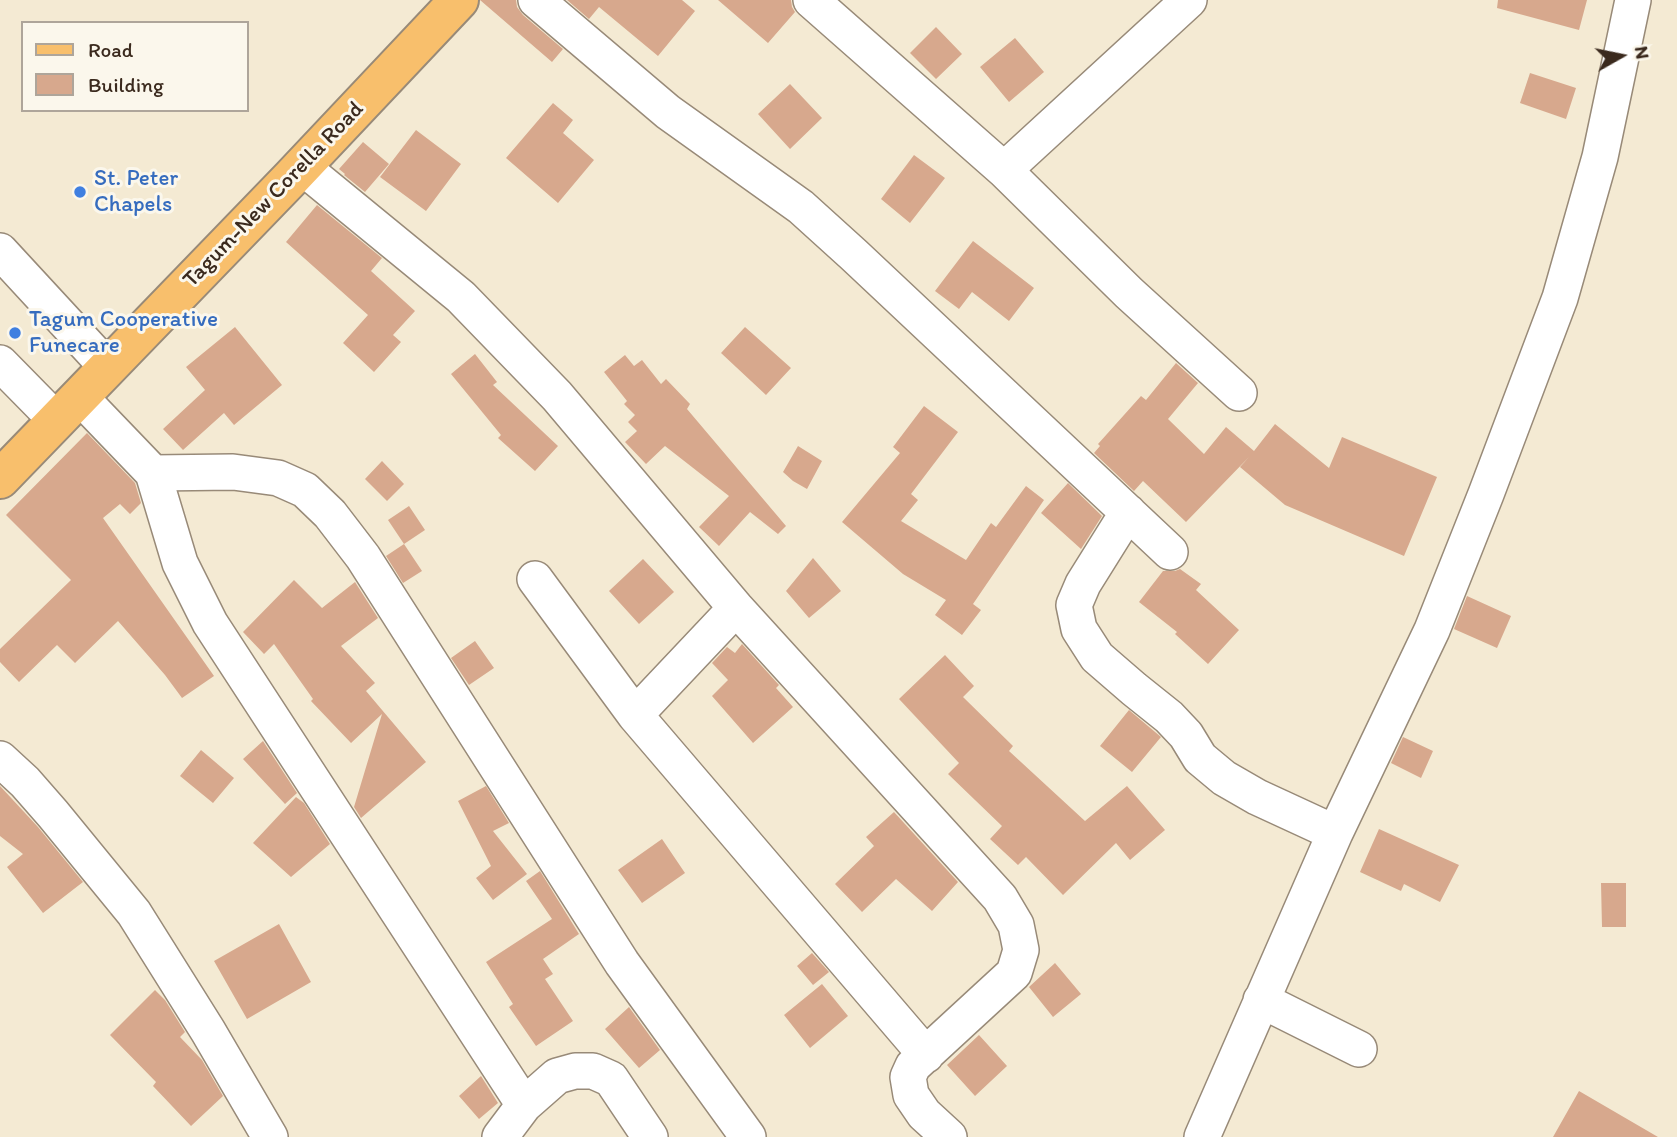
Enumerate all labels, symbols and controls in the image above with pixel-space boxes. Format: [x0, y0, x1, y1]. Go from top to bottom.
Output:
legend [21, 21, 248, 112]
north arrow [1586, 21, 1656, 91]
text: Road [88, 37, 133, 62]
text: N [1630, 44, 1655, 61]
text: Building [88, 72, 164, 97]
street label: Tagum-New Corella Road [178, 96, 370, 294]
place label: St. Peter Chapels [94, 165, 178, 219]
marker: St. Peter Chapels [72, 184, 88, 200]
place label: Tagum Cooperative Funecare [29, 306, 218, 360]
marker: Tagum Cooperative Funecare [7, 325, 23, 341]

